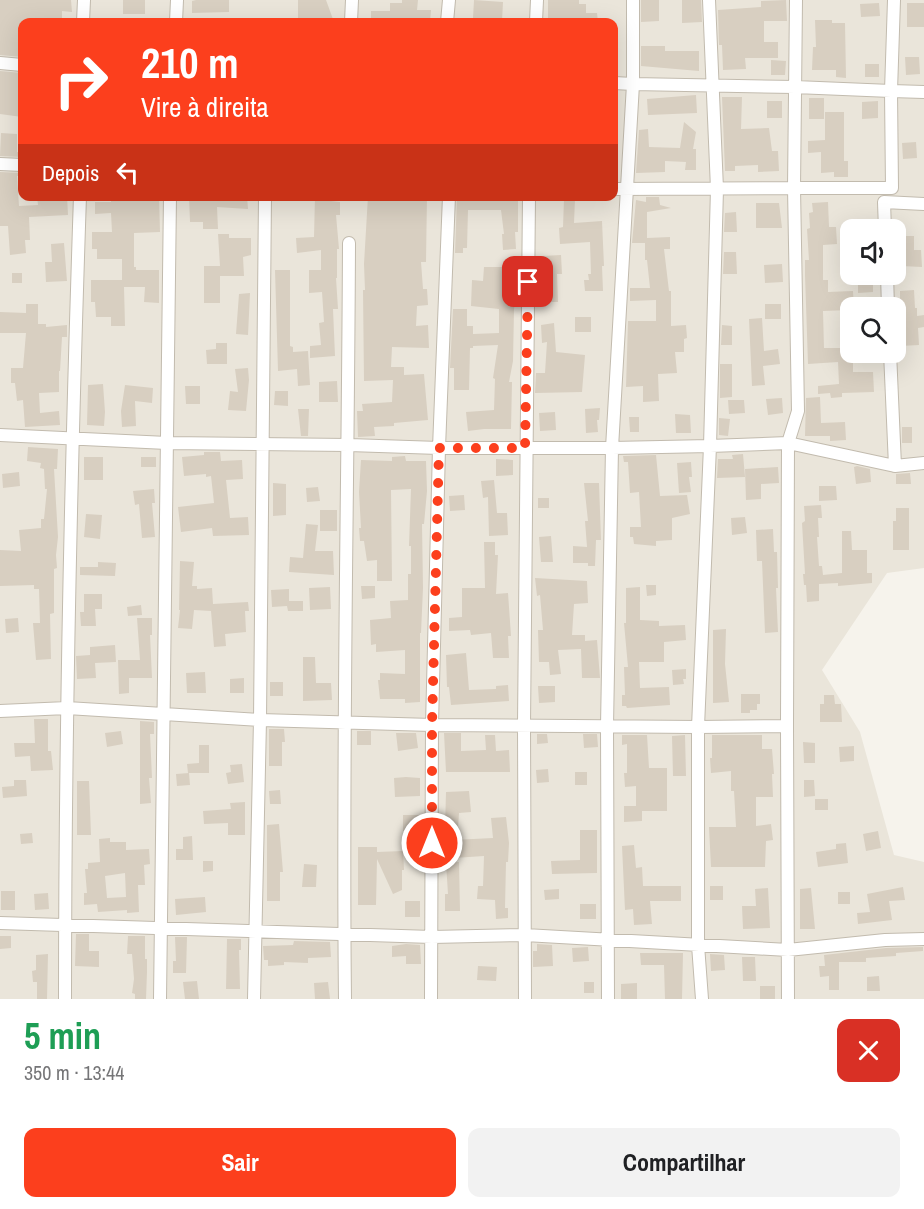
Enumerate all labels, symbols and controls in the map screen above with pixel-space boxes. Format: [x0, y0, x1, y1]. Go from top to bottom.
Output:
text: 210 m [141, 35, 239, 91]
icon: right [42, 42, 120, 120]
text: Vire à direita [141, 89, 269, 125]
icon: left [111, 156, 144, 189]
text: Depois [42, 158, 99, 188]
map controls [840, 219, 906, 363]
button: sound [840, 219, 906, 285]
pin [502, 256, 553, 307]
icon: arrive [511, 265, 544, 298]
button: search [840, 297, 906, 363]
position arrow [400, 811, 464, 875]
text: 5 min [24, 1012, 101, 1060]
button: close [837, 1019, 900, 1082]
text: 350 m · 13:44 [24, 1059, 124, 1086]
button: Sair [24, 1128, 456, 1197]
button: Compartilhar [468, 1128, 900, 1197]

